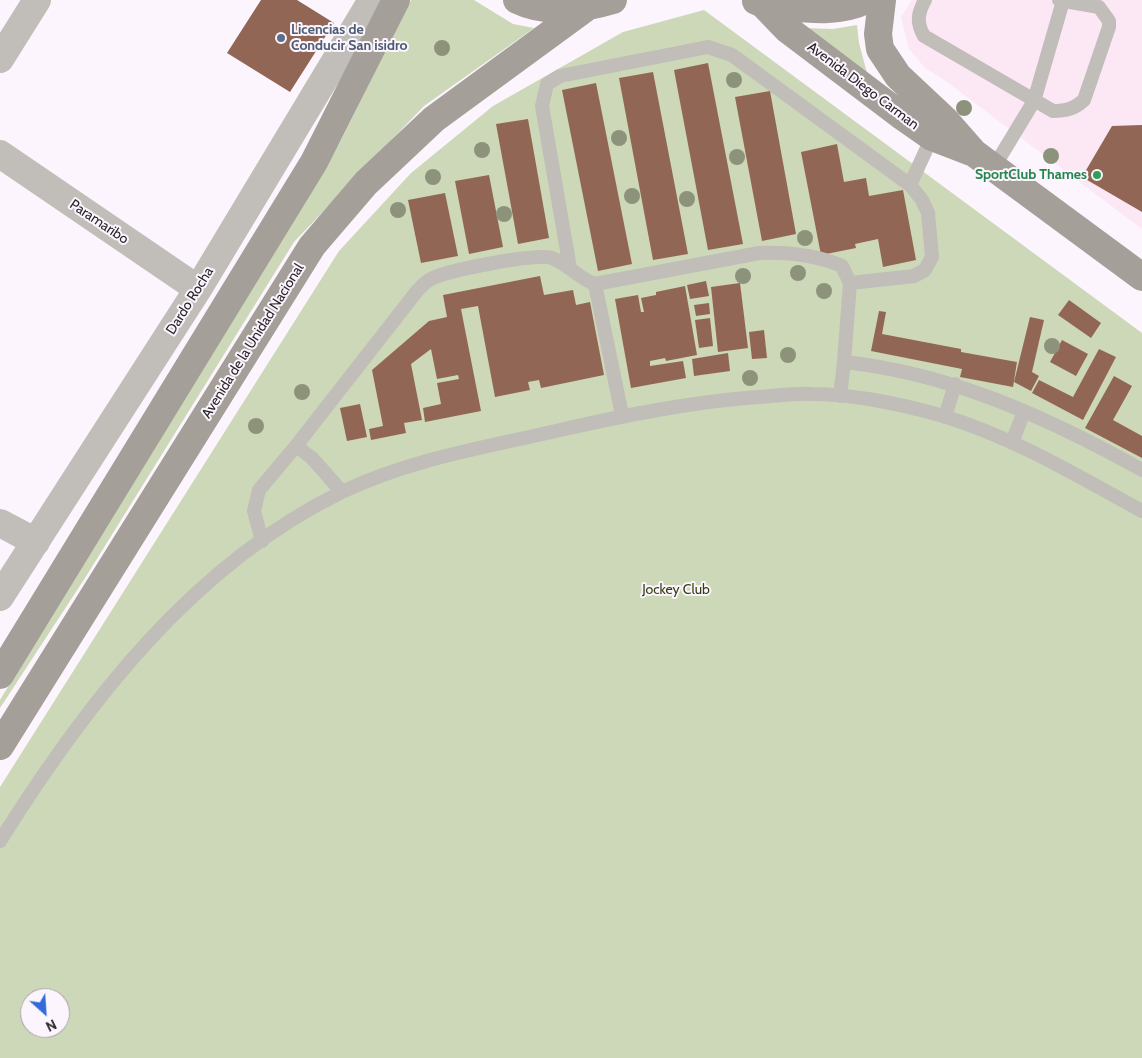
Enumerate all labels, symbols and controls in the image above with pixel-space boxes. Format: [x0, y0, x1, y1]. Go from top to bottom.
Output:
place label: Licencias de Conducir San isidro [291, 22, 407, 54]
marker: Licencias de Conducir San isidro [275, 32, 287, 44]
street label: Avenida Diego Carman [804, 39, 922, 133]
place label: SportClub Thames [975, 167, 1087, 183]
marker: SportClub Thames [1091, 169, 1103, 181]
street label: Paramaribo [66, 196, 132, 248]
street label: Avenida de la Unidad Nacional [198, 261, 308, 421]
street label: Dardo Rocha [163, 264, 217, 338]
park label: Jockey Club [642, 582, 710, 598]
north arrow [20, 988, 70, 1038]
text: N [43, 1015, 60, 1036]

